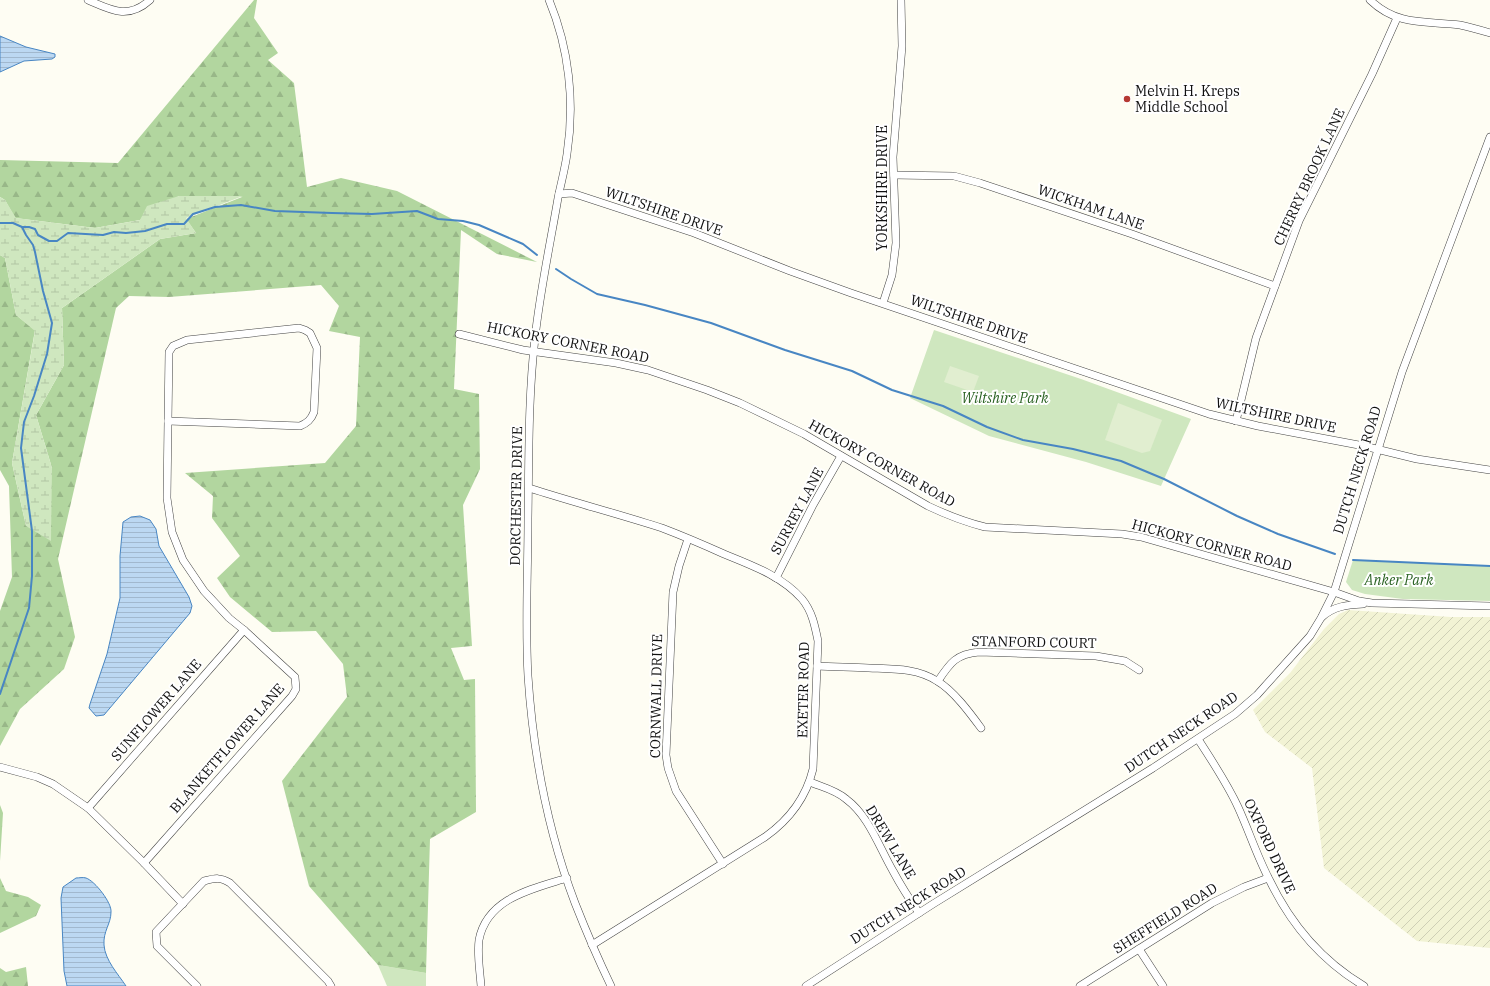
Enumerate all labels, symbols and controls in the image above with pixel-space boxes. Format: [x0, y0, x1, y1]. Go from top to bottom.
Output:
place label: Melvin H. Kreps Middle School [1135, 82, 1240, 116]
marker: Melvin H. Kreps Middle School [1122, 94, 1132, 104]
street label: CHERRY BROOK LANE [1269, 105, 1349, 249]
street label: YORKSHIRE DRIVE [873, 125, 891, 251]
street label: WICKHAM LANE [1035, 180, 1147, 234]
street label: WILTSHIRE DRIVE [603, 182, 725, 240]
street label: WILTSHIRE DRIVE [908, 290, 1030, 348]
street label: HICKORY CORNER ROAD [485, 317, 651, 367]
park label: Wiltshire Park [962, 389, 1049, 407]
street label: WILTSHIRE DRIVE [1214, 393, 1338, 437]
street label: DUTCH NECK ROAD [1329, 404, 1385, 536]
street label: HICKORY CORNER ROAD [806, 415, 959, 511]
street label: DORCHESTER DRIVE [506, 426, 526, 566]
street label: SURREY LANE [766, 464, 828, 558]
street label: HICKORY CORNER ROAD [1130, 515, 1294, 575]
park label: Anker Park [1364, 571, 1434, 589]
street label: STANFORD COURT [971, 632, 1097, 652]
street label: CORNWALL DRIVE [646, 634, 666, 758]
street label: EXETER ROAD [793, 641, 813, 738]
street label: SUNFLOWER LANE [107, 655, 205, 765]
street label: BLANKETFLOWER LANE [166, 679, 288, 817]
street label: DUTCH NECK ROAD [1121, 687, 1241, 777]
street label: OXFORD DRIVE [1240, 796, 1300, 896]
street label: DREW LANE [862, 802, 920, 882]
street label: DUTCH NECK ROAD [847, 862, 969, 948]
street label: SHEFFIELD ROAD [1110, 879, 1221, 957]

